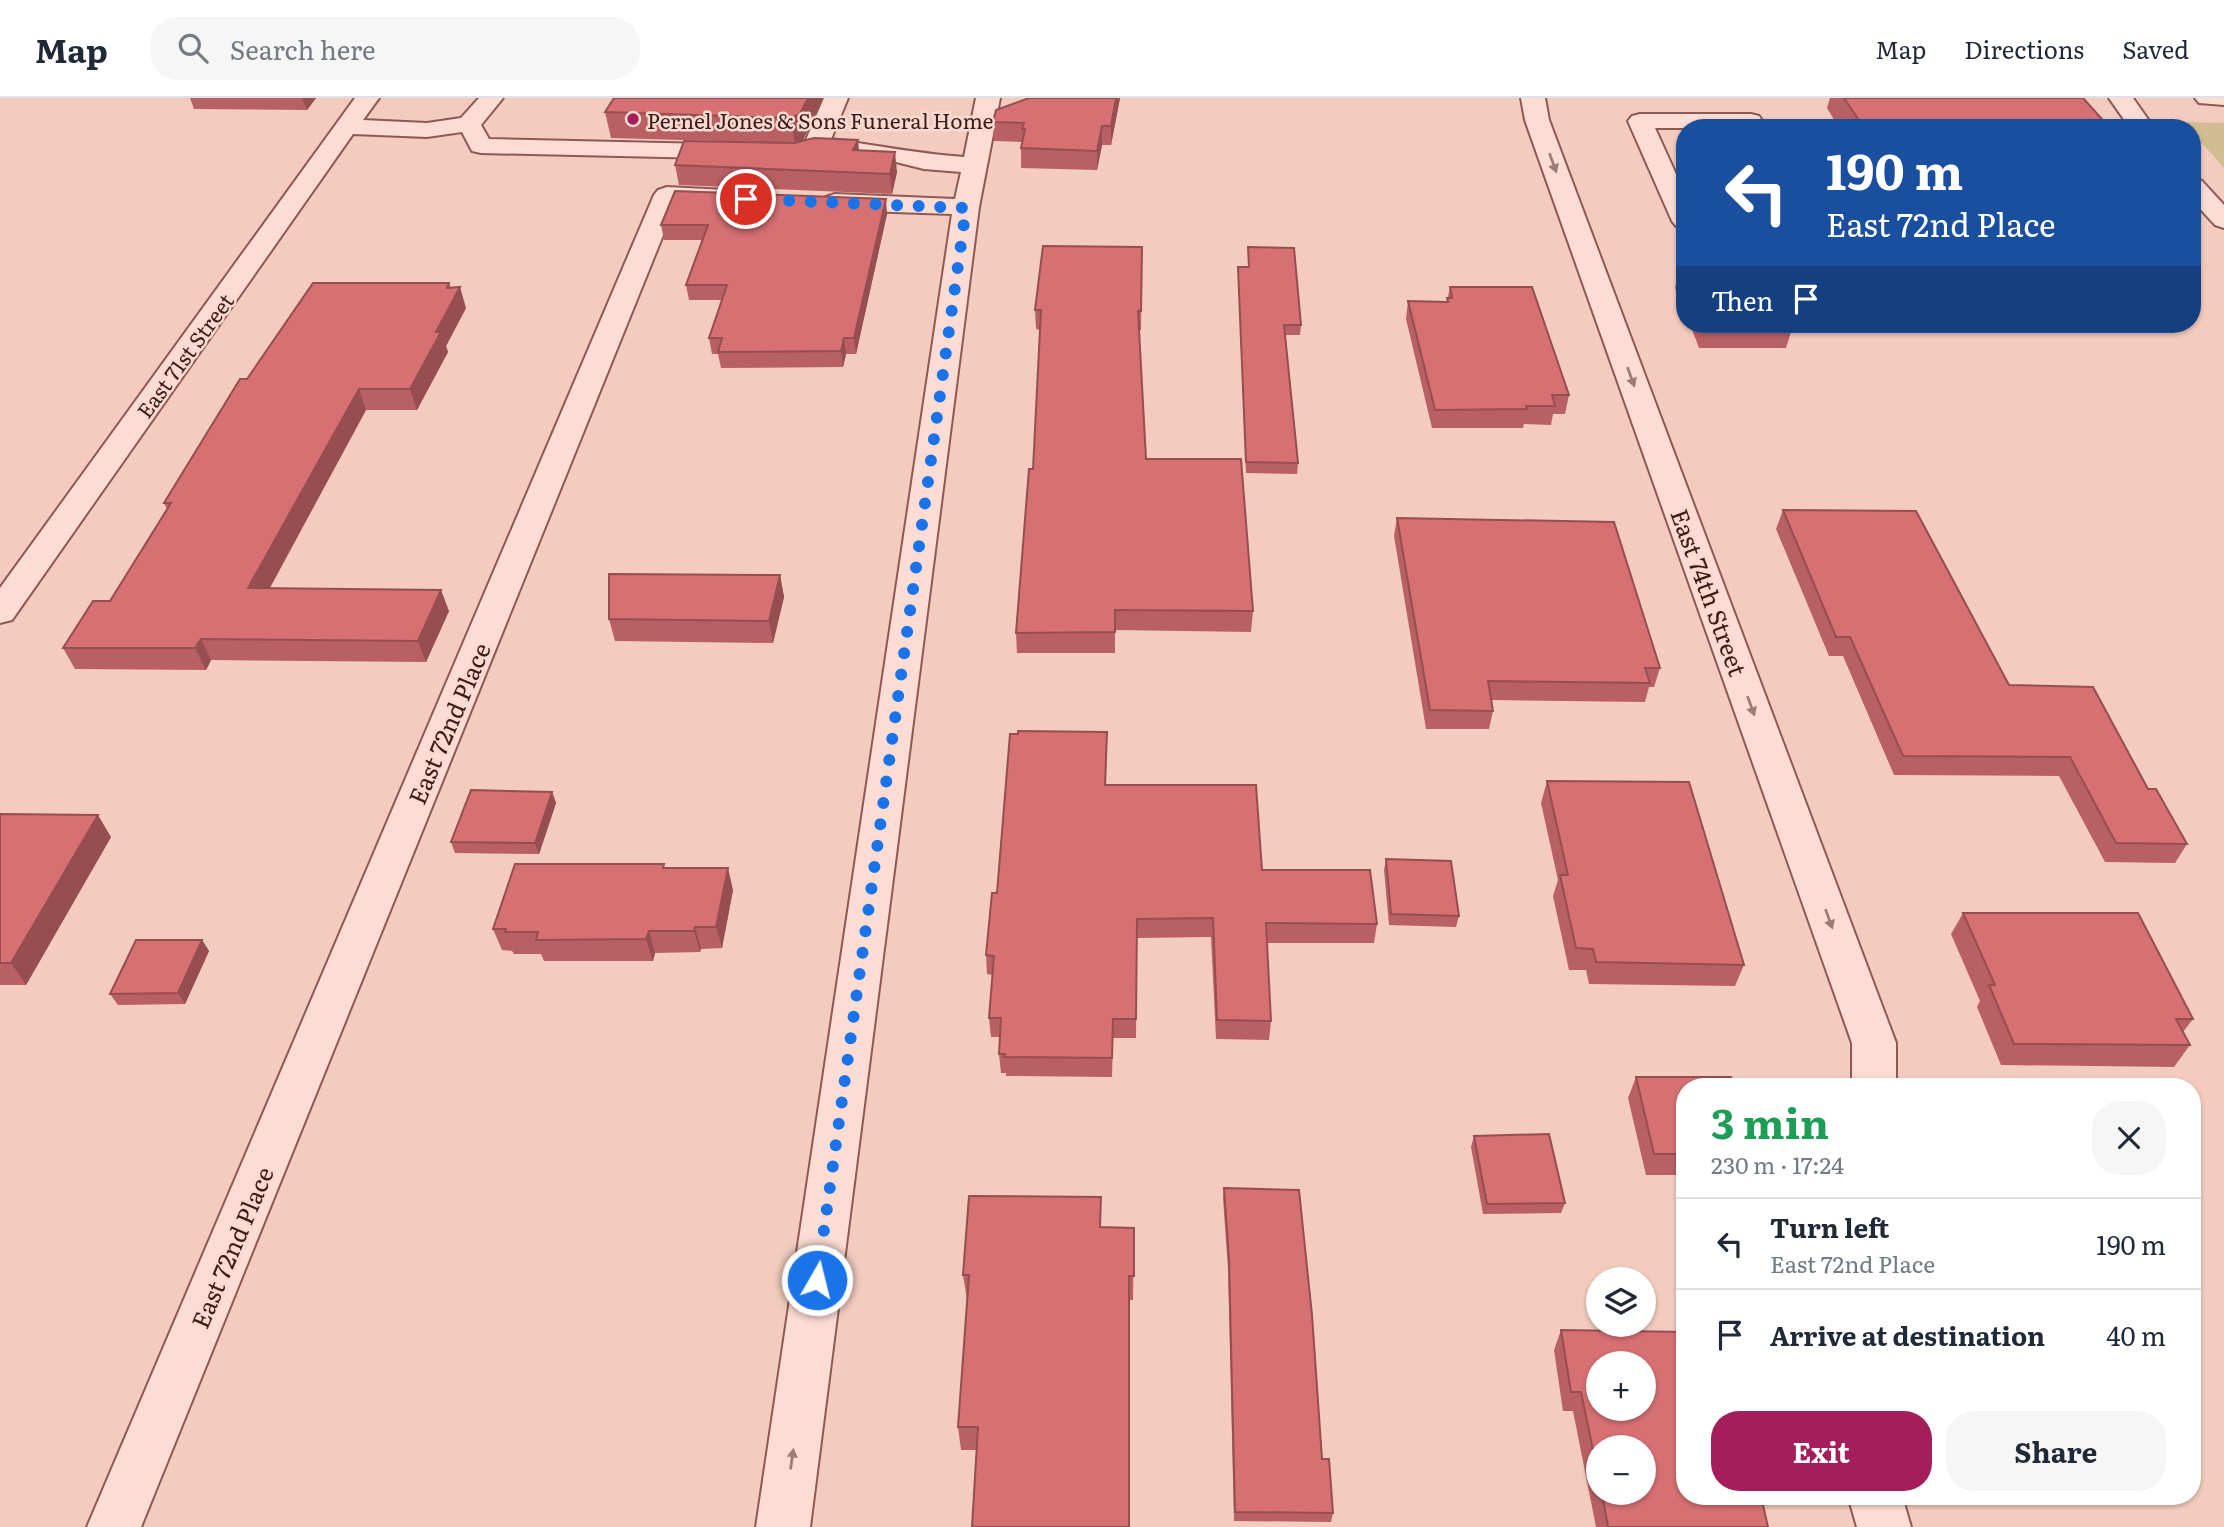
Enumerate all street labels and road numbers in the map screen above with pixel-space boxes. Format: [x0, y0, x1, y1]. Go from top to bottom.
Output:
street label: East 71st Street [128, 286, 240, 424]
street label: East 74th Street [1663, 503, 1757, 681]
street label: East 72nd Place [398, 637, 498, 809]
street label: East 72nd Place [181, 1161, 281, 1333]

